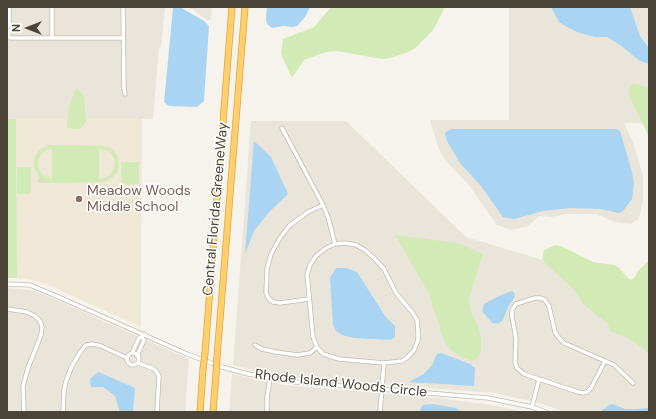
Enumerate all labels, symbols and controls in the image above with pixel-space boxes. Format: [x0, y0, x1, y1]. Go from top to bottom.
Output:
north arrow [8, 8, 48, 48]
text: N [9, 24, 23, 32]
street label: Central Florida GreeneWay [200, 121, 232, 297]
place label: Meadow Woods Middle School [87, 183, 191, 216]
marker: Meadow Woods Middle School [74, 194, 84, 204]
street label: Rhode Island Woods Circle [254, 367, 428, 401]

